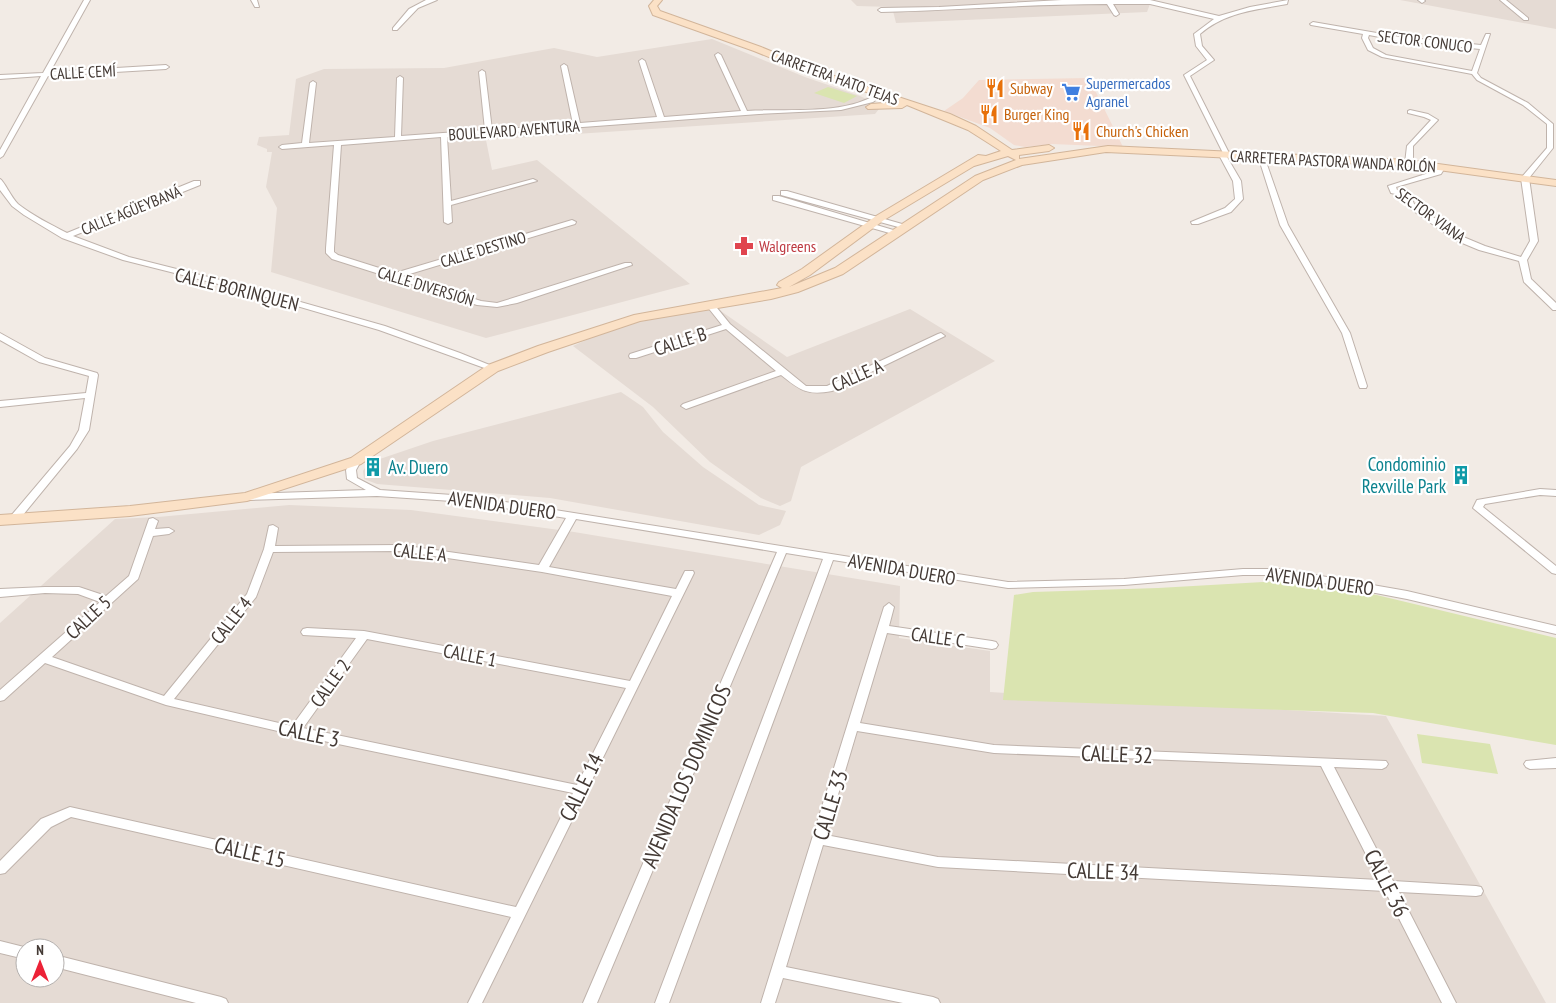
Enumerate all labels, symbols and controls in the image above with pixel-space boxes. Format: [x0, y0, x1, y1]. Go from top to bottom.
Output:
street label: SECTOR CONUCO [1376, 25, 1474, 57]
street label: CARRETERA HATO TEJAS [768, 45, 902, 109]
street label: CALLE CEMÍ [49, 60, 117, 84]
place label: Supermercados Agranel [1086, 73, 1171, 111]
restaurant icon: Subway [984, 77, 1006, 99]
place label: Subway [1010, 78, 1052, 98]
supermarket icon: Supermercados Agranel [1060, 81, 1082, 103]
restaurant icon: Burger King [978, 103, 1000, 125]
place label: Burger King [1004, 104, 1069, 124]
street label: BOULEVARD AVENTURA [448, 115, 581, 145]
restaurant icon: Church's Chicken [1070, 120, 1092, 142]
place label: Church's Chicken [1096, 121, 1189, 141]
street label: CARRETERA PASTORA WANDA ROLÓN [1229, 146, 1437, 176]
street label: CALLE AGÜEYBANÁ [78, 181, 185, 239]
street label: SECTOR VIANA [1392, 183, 1470, 247]
street label: CALLE DESTINO [438, 226, 528, 271]
pharmacy icon: Walgreens [733, 235, 755, 257]
place label: Walgreens [759, 236, 816, 256]
street label: CALLE BORINQUEN [172, 262, 302, 316]
street label: CALLE DIVERSIÓN [375, 262, 477, 310]
street label: CALLE B [651, 321, 709, 361]
street label: CALLE A [828, 353, 886, 397]
place label: Condominio Rexville Park [1362, 452, 1447, 498]
place label: Av. Duero [388, 455, 448, 479]
building icon: Av. Duero [362, 456, 384, 478]
building icon: Condominio Rexville Park [1450, 464, 1472, 486]
street label: AVENIDA DUERO [446, 486, 558, 524]
street label: CALLE A [392, 537, 448, 567]
street label: AVENIDA DUERO [846, 548, 958, 590]
street label: AVENIDA DUERO [1264, 562, 1376, 600]
street label: CALLE 5 [60, 590, 116, 644]
street label: CALLE 4 [205, 591, 257, 649]
street label: CALLE C [910, 621, 967, 653]
street label: CALLE 1 [441, 638, 499, 672]
street label: CALLE 2 [305, 654, 355, 712]
street label: AVENIDA LOS DOMINICOS [635, 680, 737, 872]
street label: CALLE 3 [276, 713, 342, 753]
street label: CALLE 32 [1080, 739, 1154, 769]
street label: CALLE 14 [553, 748, 609, 826]
street label: CALLE 33 [806, 766, 854, 844]
street label: CALLE 15 [212, 830, 288, 874]
street label: CALLE 36 [1358, 845, 1416, 921]
street label: CALLE 34 [1066, 856, 1140, 886]
north arrow [15, 938, 65, 988]
text: N [36, 941, 44, 959]

